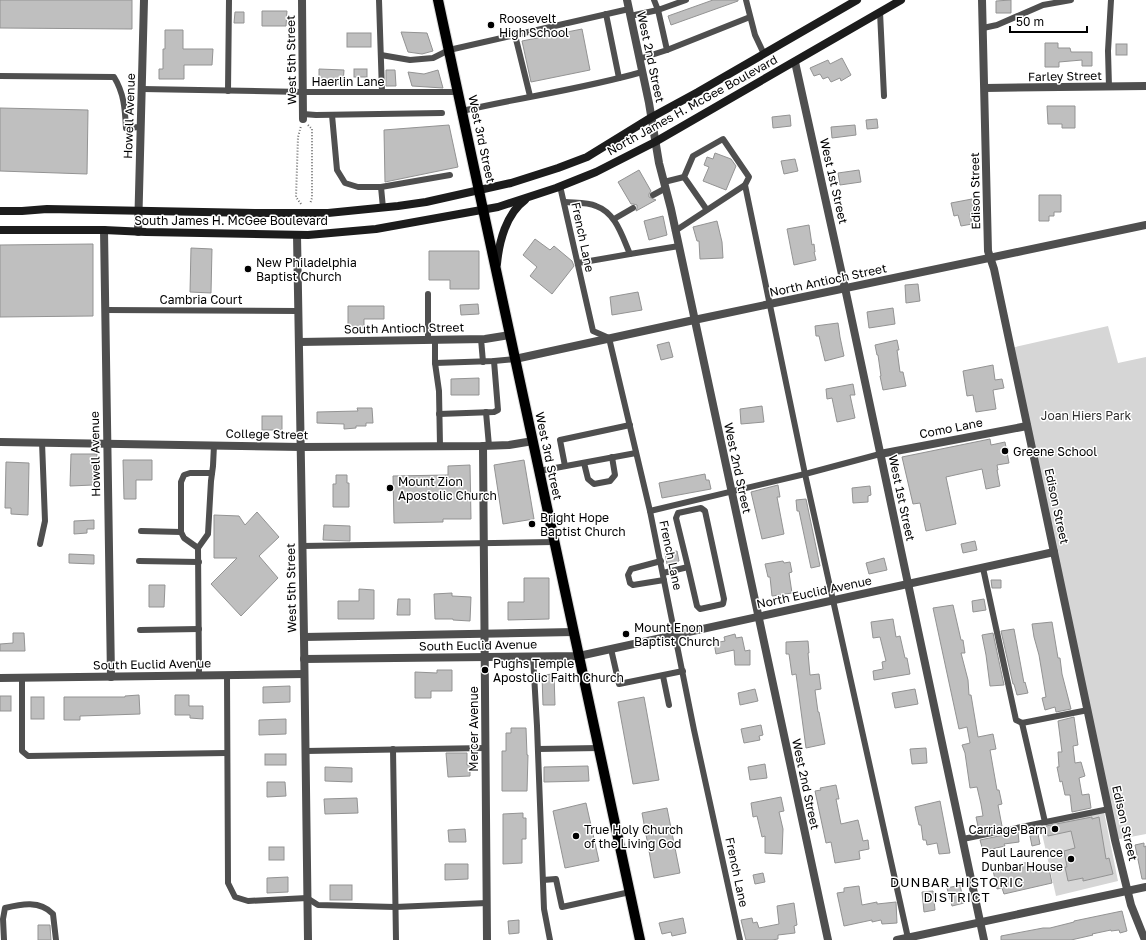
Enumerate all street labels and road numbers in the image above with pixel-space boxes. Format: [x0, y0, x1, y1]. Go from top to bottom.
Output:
street label: West 2nd Street [634, 10, 668, 104]
street label: West 5th Street [283, 15, 299, 105]
street label: North James H. McGee Boulevard [604, 52, 780, 158]
street label: Farley Street [1028, 68, 1102, 84]
street label: Howell Avenue [120, 73, 138, 159]
street label: Haerlin Lane [311, 74, 385, 89]
street label: West 3rd Street [465, 94, 499, 185]
street label: West 1st Street [817, 137, 851, 226]
street label: Edison Street [967, 152, 983, 230]
street label: French Lane [568, 201, 598, 273]
street label: South James H. McGee Boulevard [134, 213, 328, 228]
street label: North Antioch Street [768, 260, 888, 300]
street label: Cambria Court [160, 292, 243, 307]
street label: South Antioch Street [344, 319, 464, 337]
street label: Howell Avenue [87, 411, 103, 497]
street label: West 3rd Street [532, 411, 566, 502]
street label: Como Lane [918, 414, 984, 441]
street label: West 2nd Street [721, 421, 755, 515]
street label: College Street [226, 426, 309, 442]
street label: West 1st Street [886, 454, 918, 543]
street label: Edison Street [1042, 467, 1072, 546]
street label: French Lane [656, 519, 686, 591]
street label: West 5th Street [283, 543, 299, 633]
street label: North Euclid Avenue [755, 572, 873, 612]
street label: South Euclid Avenue [419, 636, 537, 654]
street label: South Euclid Avenue [93, 655, 211, 673]
street label: Mercer Avenue [466, 686, 481, 772]
street label: West 2nd Street [789, 737, 823, 831]
street label: Edison Street [1109, 784, 1141, 863]
street label: French Lane [722, 836, 752, 908]

